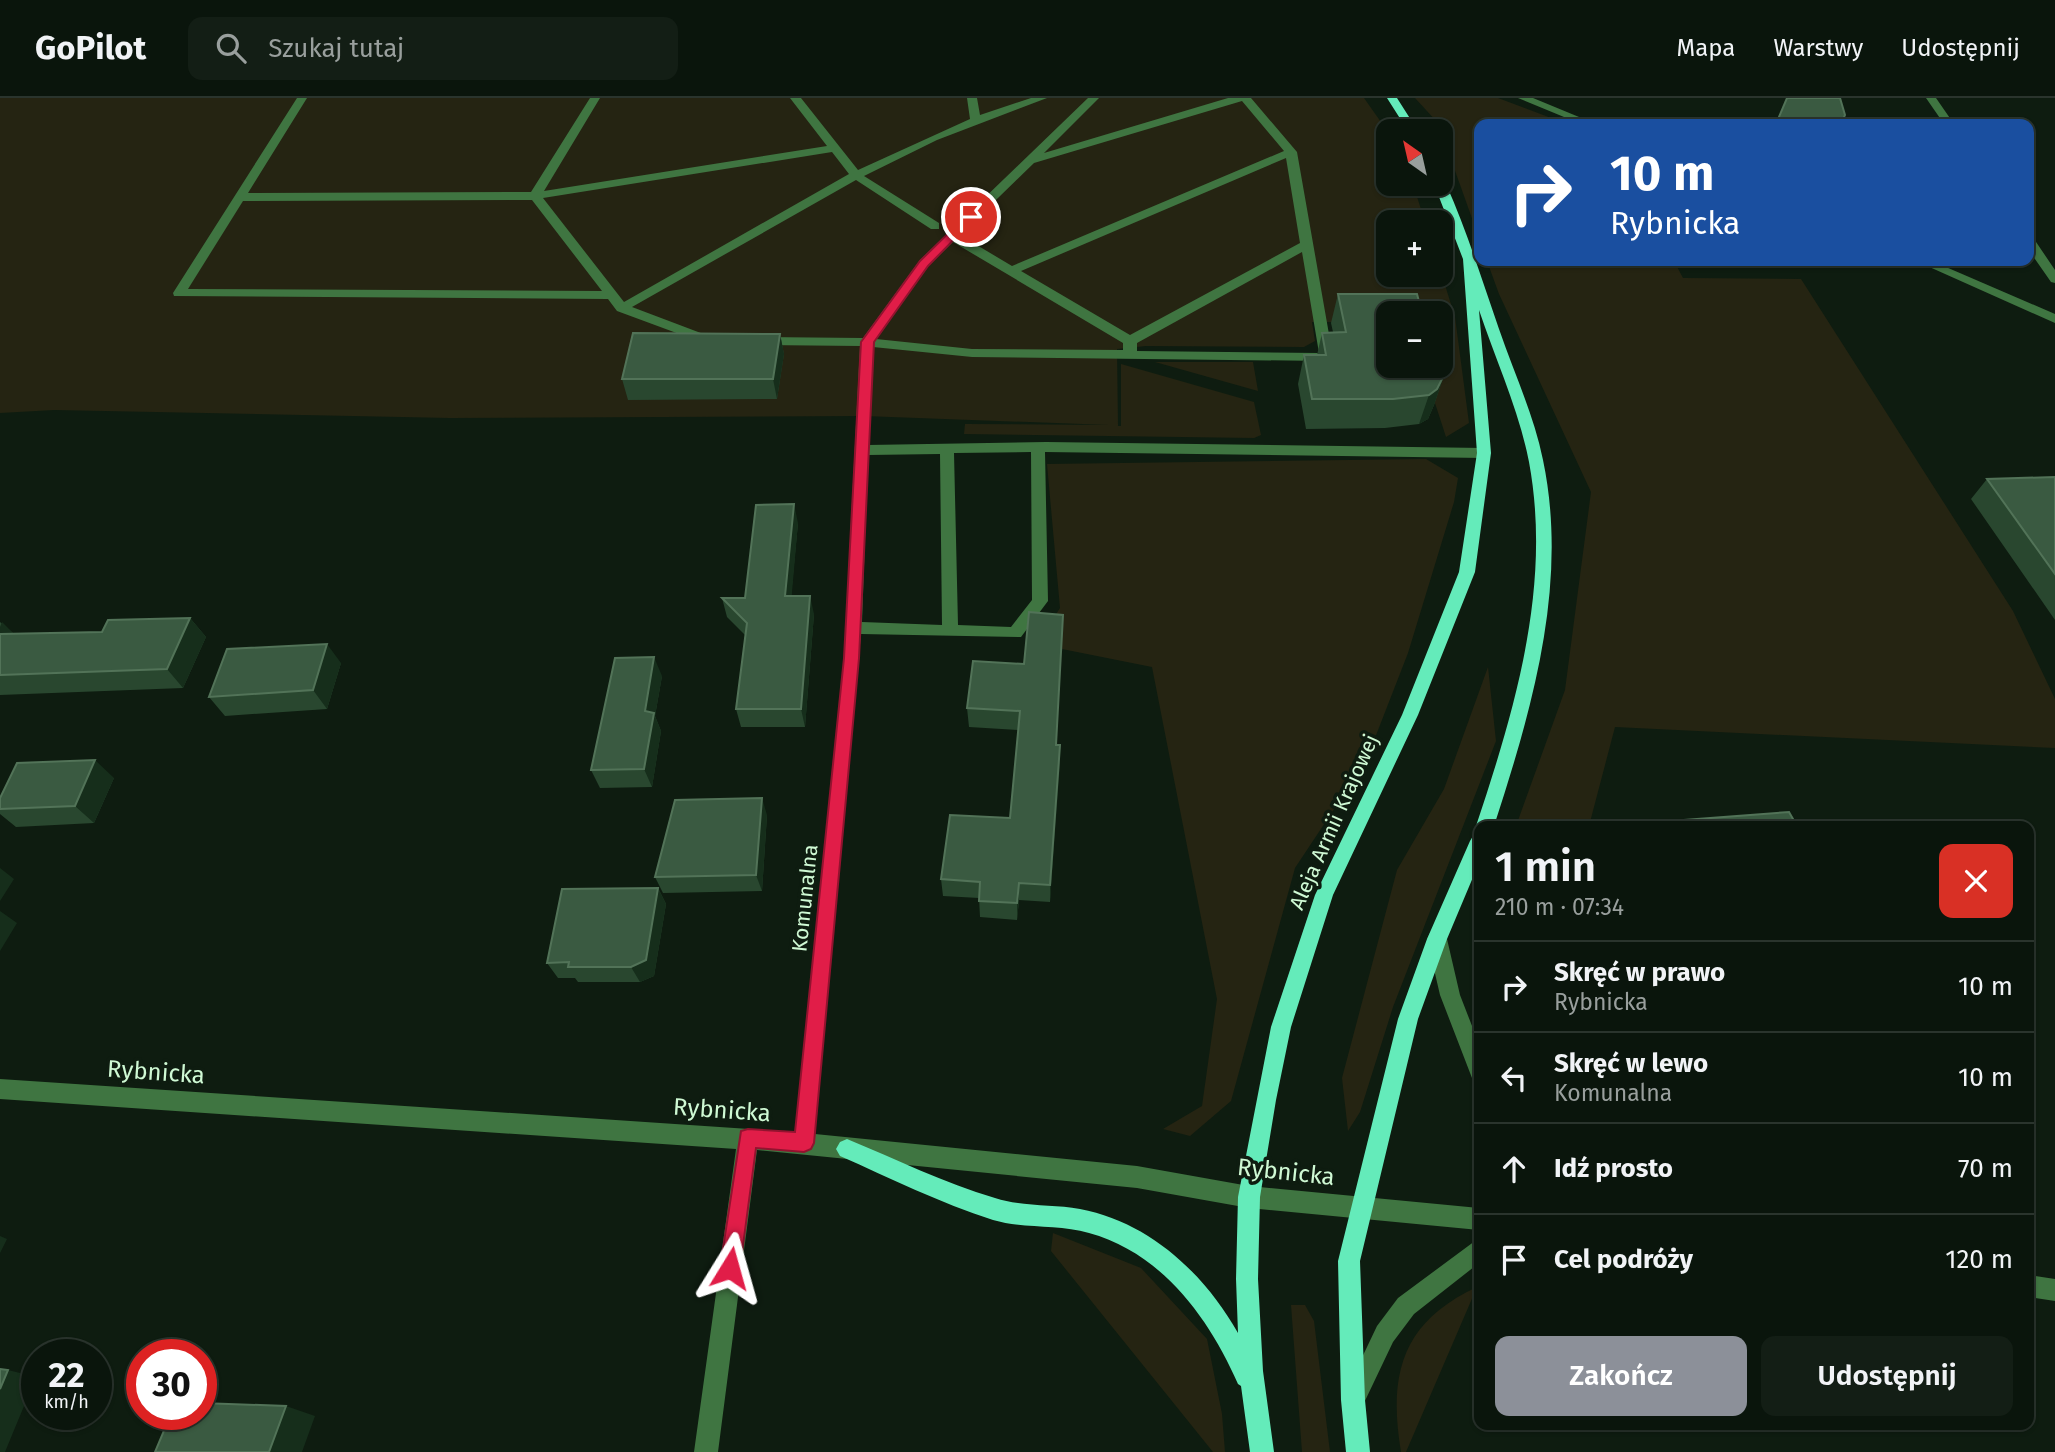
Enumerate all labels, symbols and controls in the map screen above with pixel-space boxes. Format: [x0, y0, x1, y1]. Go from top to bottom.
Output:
search box [188, 17, 678, 80]
text: GoPilot [35, 28, 146, 68]
icon: search [212, 29, 250, 67]
text: Szukaj tutaj [268, 33, 404, 64]
text: Mapa [1677, 34, 1735, 62]
text: Warstwy [1773, 34, 1863, 62]
text: Udostępnij [1901, 34, 2020, 62]
north arrow [1376, 119, 1452, 196]
map controls [1376, 119, 1453, 378]
text: 10 m [1610, 144, 1714, 203]
icon: right [1495, 147, 1586, 238]
pin [941, 187, 1001, 247]
icon: arrive [952, 198, 990, 236]
text: Rybnicka [1610, 204, 1741, 242]
button: + [1376, 210, 1453, 287]
button: − [1376, 301, 1453, 378]
street label: Aleja Armii Krajowej [1284, 730, 1384, 914]
text: 1 min [1495, 842, 1596, 892]
street label: Komunalna [786, 843, 824, 953]
button: close [1939, 844, 2013, 918]
text: 210 m · 07:34 [1495, 893, 1624, 921]
text: Skręć w prawo [1554, 957, 1725, 988]
icon: right [1495, 968, 1533, 1006]
text: 10 m [1958, 971, 2013, 1002]
text: Rybnicka [1554, 988, 1648, 1016]
text: Skręć w lewo [1554, 1048, 1708, 1079]
street label: Rybnicka [106, 1055, 206, 1089]
icon: left [1495, 1059, 1533, 1097]
text: 10 m [1958, 1062, 2013, 1093]
text: Komunalna [1554, 1079, 1672, 1107]
street label: Rybnicka [672, 1093, 772, 1127]
icon: ahead [1495, 1150, 1533, 1188]
street label: Rybnicka [1236, 1153, 1336, 1191]
text: Idź prosto [1554, 1153, 1673, 1184]
text: 70 m [1958, 1153, 2013, 1184]
position arrow [693, 1231, 767, 1305]
icon: arrive [1495, 1241, 1533, 1279]
text: Cel podróży [1554, 1244, 1693, 1275]
text: 120 m [1945, 1244, 2013, 1275]
button: Zakończ [1495, 1336, 1747, 1416]
button: Udostępnij [1761, 1336, 2013, 1416]
speed limit sign: 30 [126, 1339, 217, 1430]
text: 22 [48, 1354, 85, 1396]
text: km/h [44, 1391, 89, 1413]

